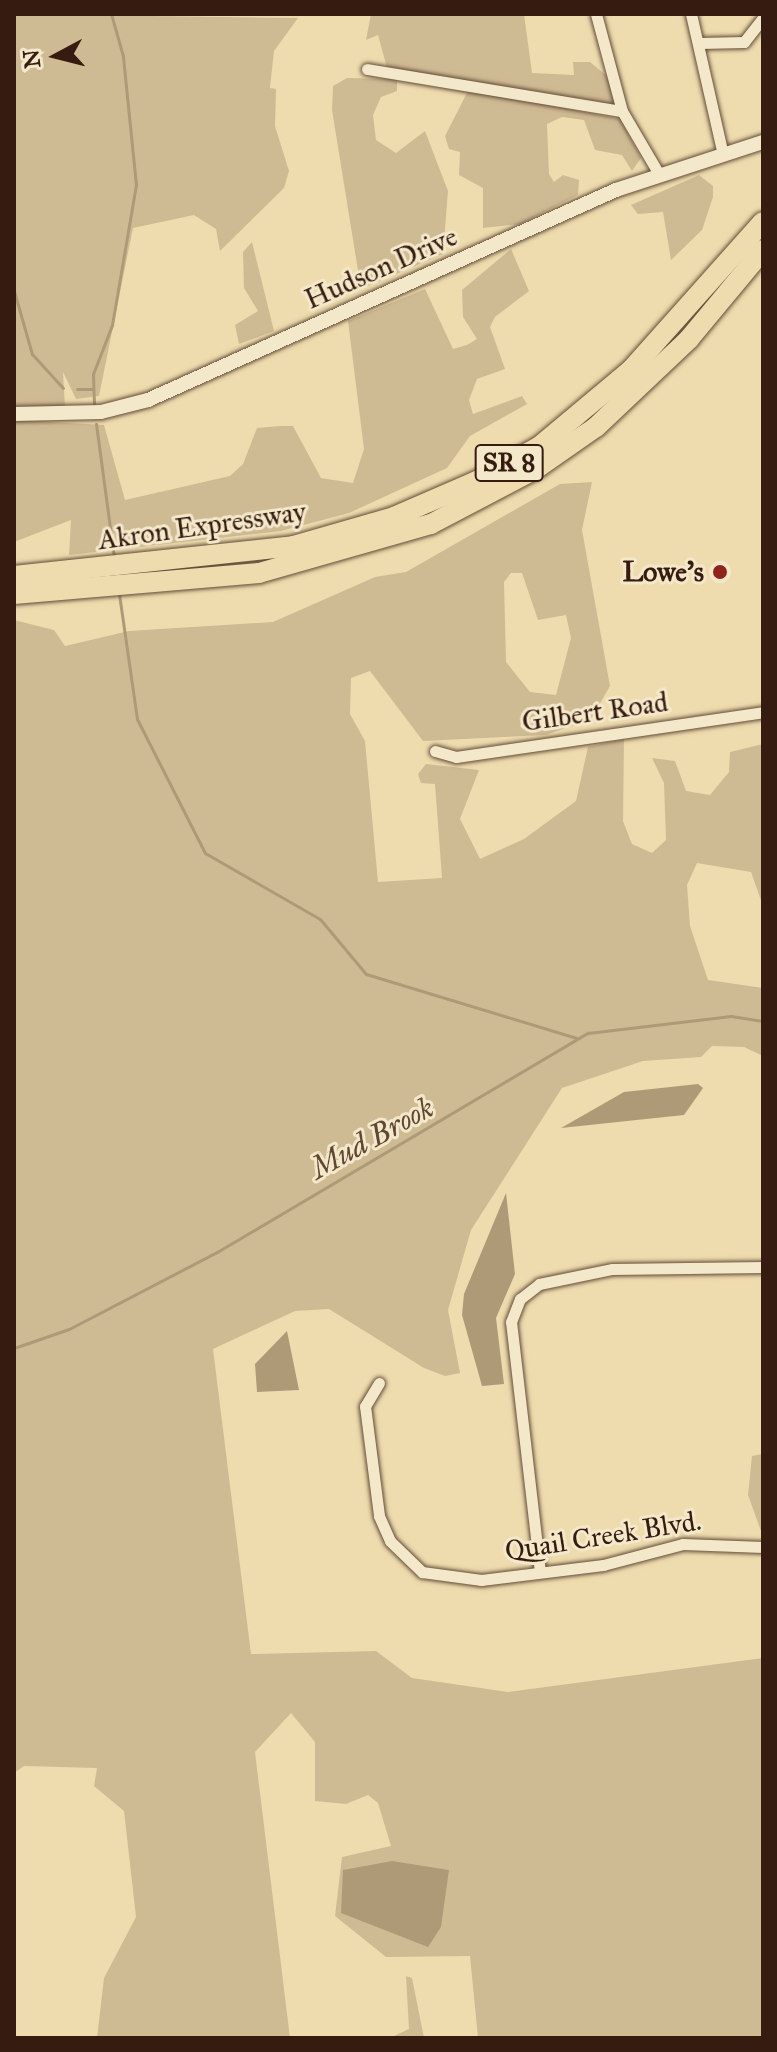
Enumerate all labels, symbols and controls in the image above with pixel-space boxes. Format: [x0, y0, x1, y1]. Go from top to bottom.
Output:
north arrow [16, 16, 96, 96]
text: N [17, 48, 46, 70]
street label: Hudson Drive [300, 219, 462, 317]
road number: SR 8 [473, 441, 545, 485]
street label: Akron Expressway [96, 495, 308, 557]
place label: Lowe's [622, 555, 704, 589]
marker: Lowe's [711, 563, 729, 581]
street label: Gilbert Road [520, 685, 670, 739]
water label: Mud Brook [304, 1089, 440, 1187]
street label: Quail Creek Blvd. [502, 1504, 704, 1568]

